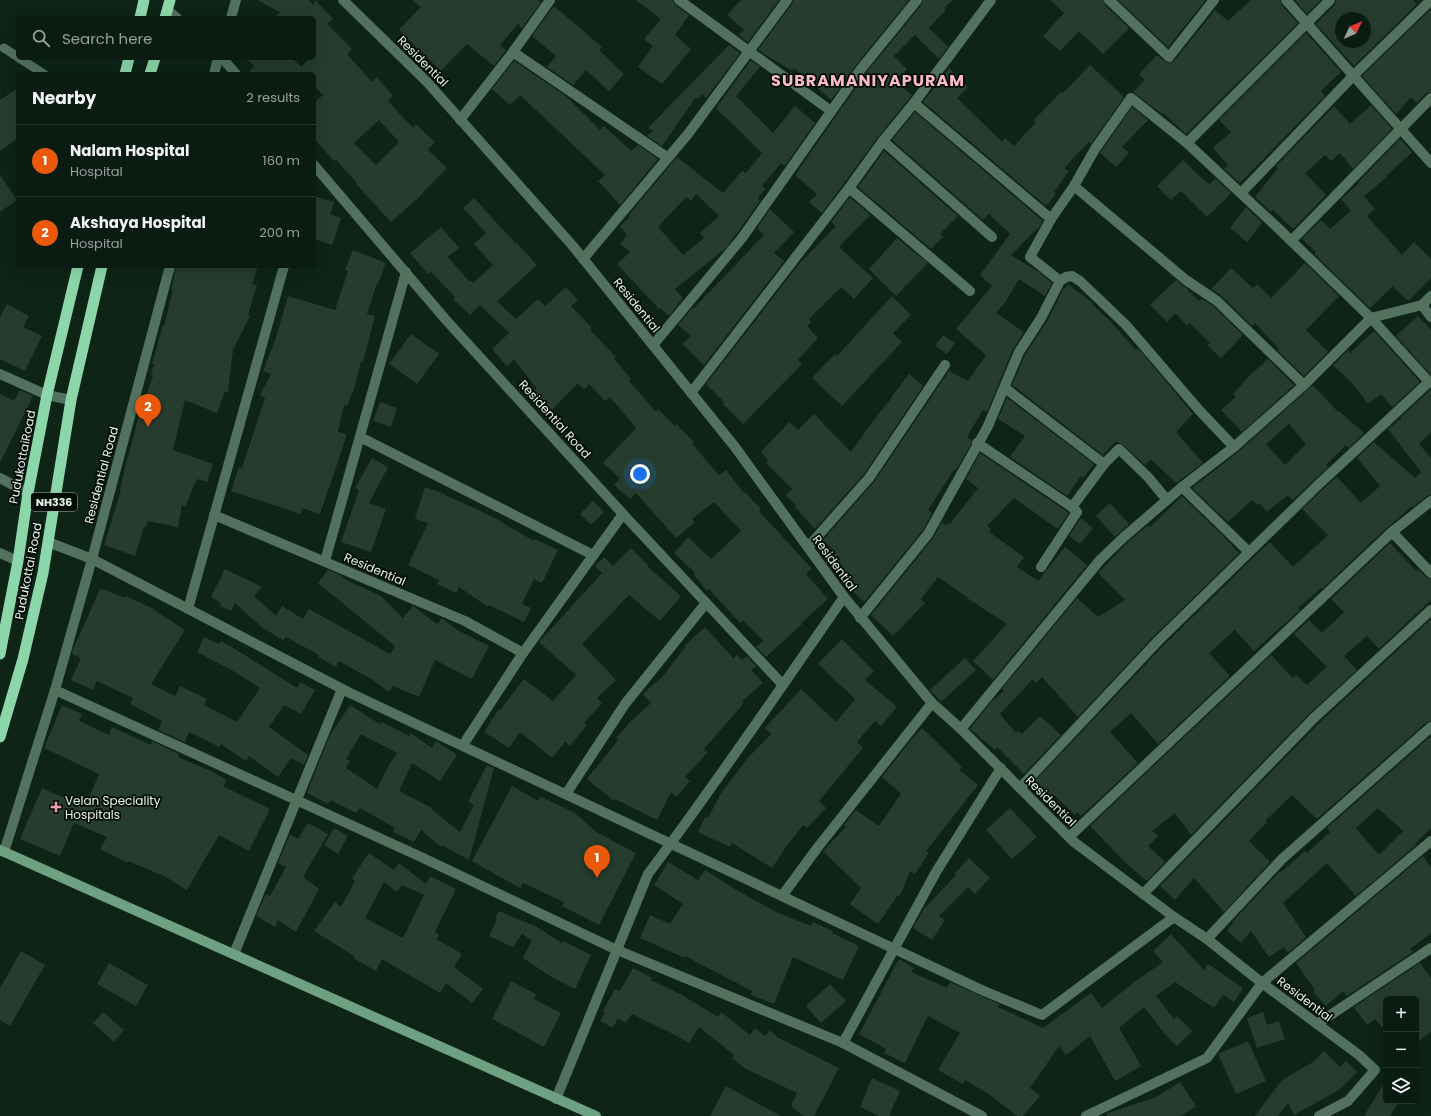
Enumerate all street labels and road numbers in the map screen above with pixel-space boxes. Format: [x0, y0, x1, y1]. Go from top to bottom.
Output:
street label: Residential [394, 32, 452, 90]
street label: Residential [610, 274, 664, 336]
street label: Residential Road [515, 376, 595, 462]
street label: PudukottaiRoad [5, 409, 39, 505]
street label: Residential Road [80, 425, 122, 525]
road number: NH336 [31, 493, 77, 511]
street label: Pudukottai Road [10, 521, 46, 621]
street label: Residential [809, 531, 861, 595]
street label: Residential [341, 548, 409, 590]
street label: Residential [1022, 772, 1080, 830]
street label: Residential [1274, 972, 1336, 1026]

